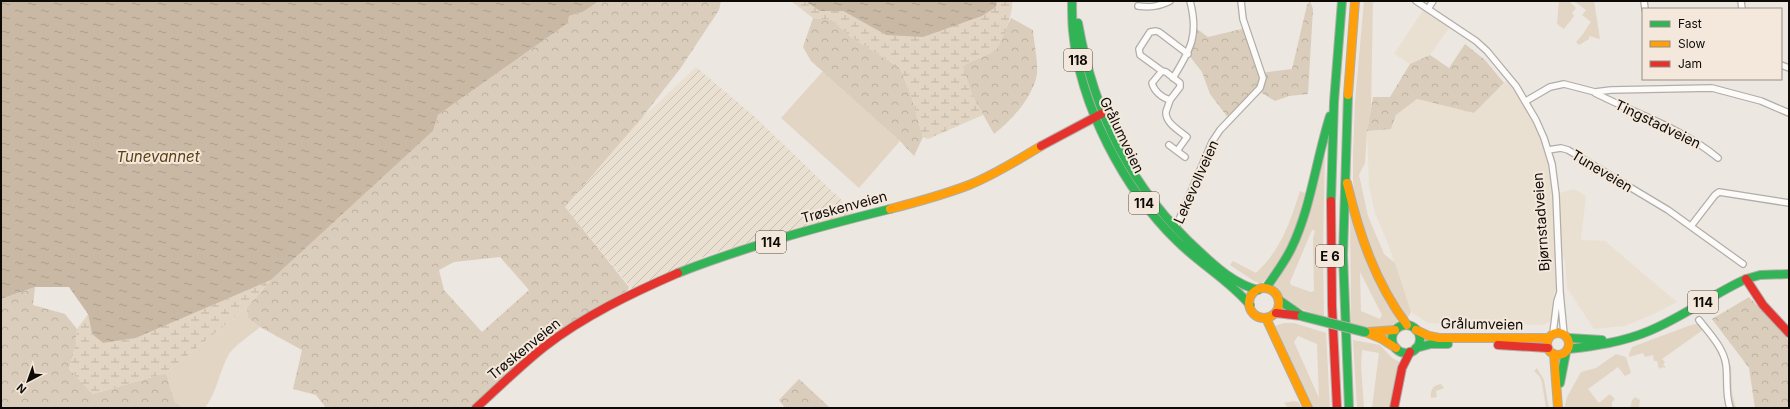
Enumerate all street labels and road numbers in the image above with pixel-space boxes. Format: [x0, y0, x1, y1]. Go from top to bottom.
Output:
road number: 118 [1064, 49, 1092, 71]
street label: Grålumveien [1097, 94, 1148, 176]
street label: Tingstadveien [1613, 95, 1704, 152]
street label: Lekevollveien [1170, 137, 1222, 226]
street label: Tuneveien [1569, 146, 1636, 195]
street label: Bjørnstadveien [1529, 172, 1552, 272]
street label: Trøskenveien [799, 187, 889, 226]
road number: 114 [1129, 192, 1159, 214]
road number: 114 [756, 231, 786, 253]
road number: E 6 [1316, 245, 1344, 267]
road number: 114 [1688, 291, 1718, 313]
street label: Trøskenveien [484, 314, 563, 383]
street label: Grålumveien [1440, 314, 1524, 333]

